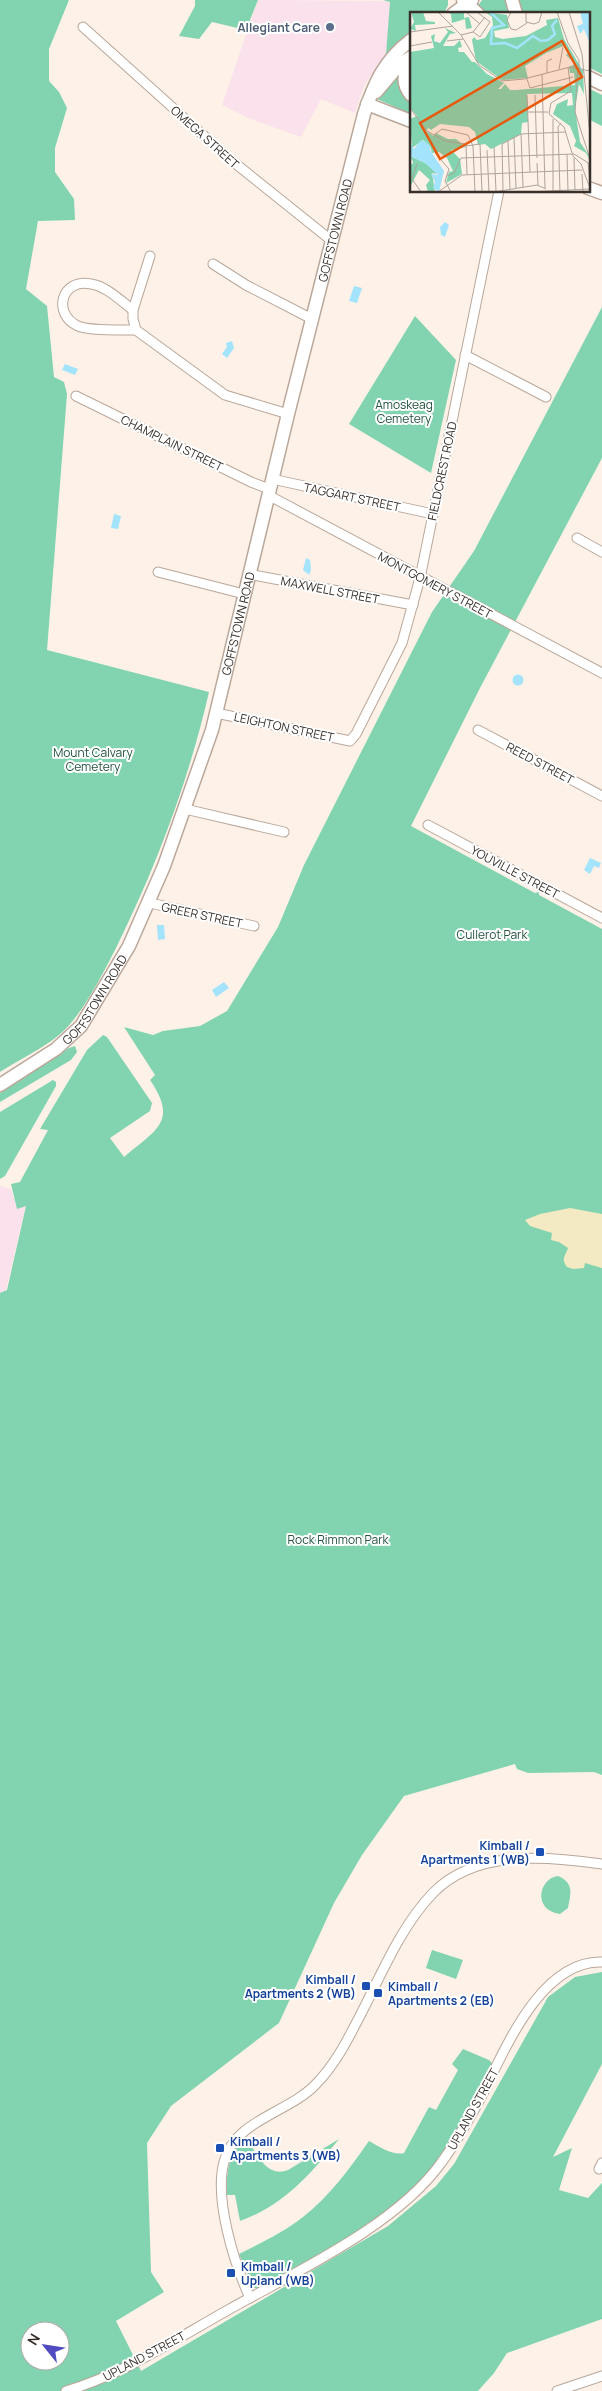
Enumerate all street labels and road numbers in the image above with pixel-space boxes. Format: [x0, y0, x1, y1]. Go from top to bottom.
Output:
street label: OMEGA STREET [167, 102, 243, 173]
street label: GOFFSTOWN ROAD [313, 177, 356, 284]
street label: CHAMPLAIN STREET [118, 411, 227, 476]
street label: FIELDCREST ROAD [423, 420, 461, 522]
street label: TAGGART STREET [302, 478, 403, 516]
street label: MONTGOMERY STREET [375, 548, 496, 623]
street label: GOFFSTOWN ROAD [217, 570, 258, 677]
street label: MAXWELL STREET [279, 572, 382, 608]
street label: LEIGHTON STREET [232, 708, 336, 746]
street label: REED STREET [503, 738, 578, 788]
street label: YOUVILLE STREET [468, 842, 563, 903]
street label: GREER STREET [160, 898, 245, 932]
street label: GOFFSTOWN ROAD [58, 951, 131, 1048]
street label: UPLAND STREET [443, 2064, 503, 2153]
street label: UPLAND STREET [100, 2327, 189, 2385]

